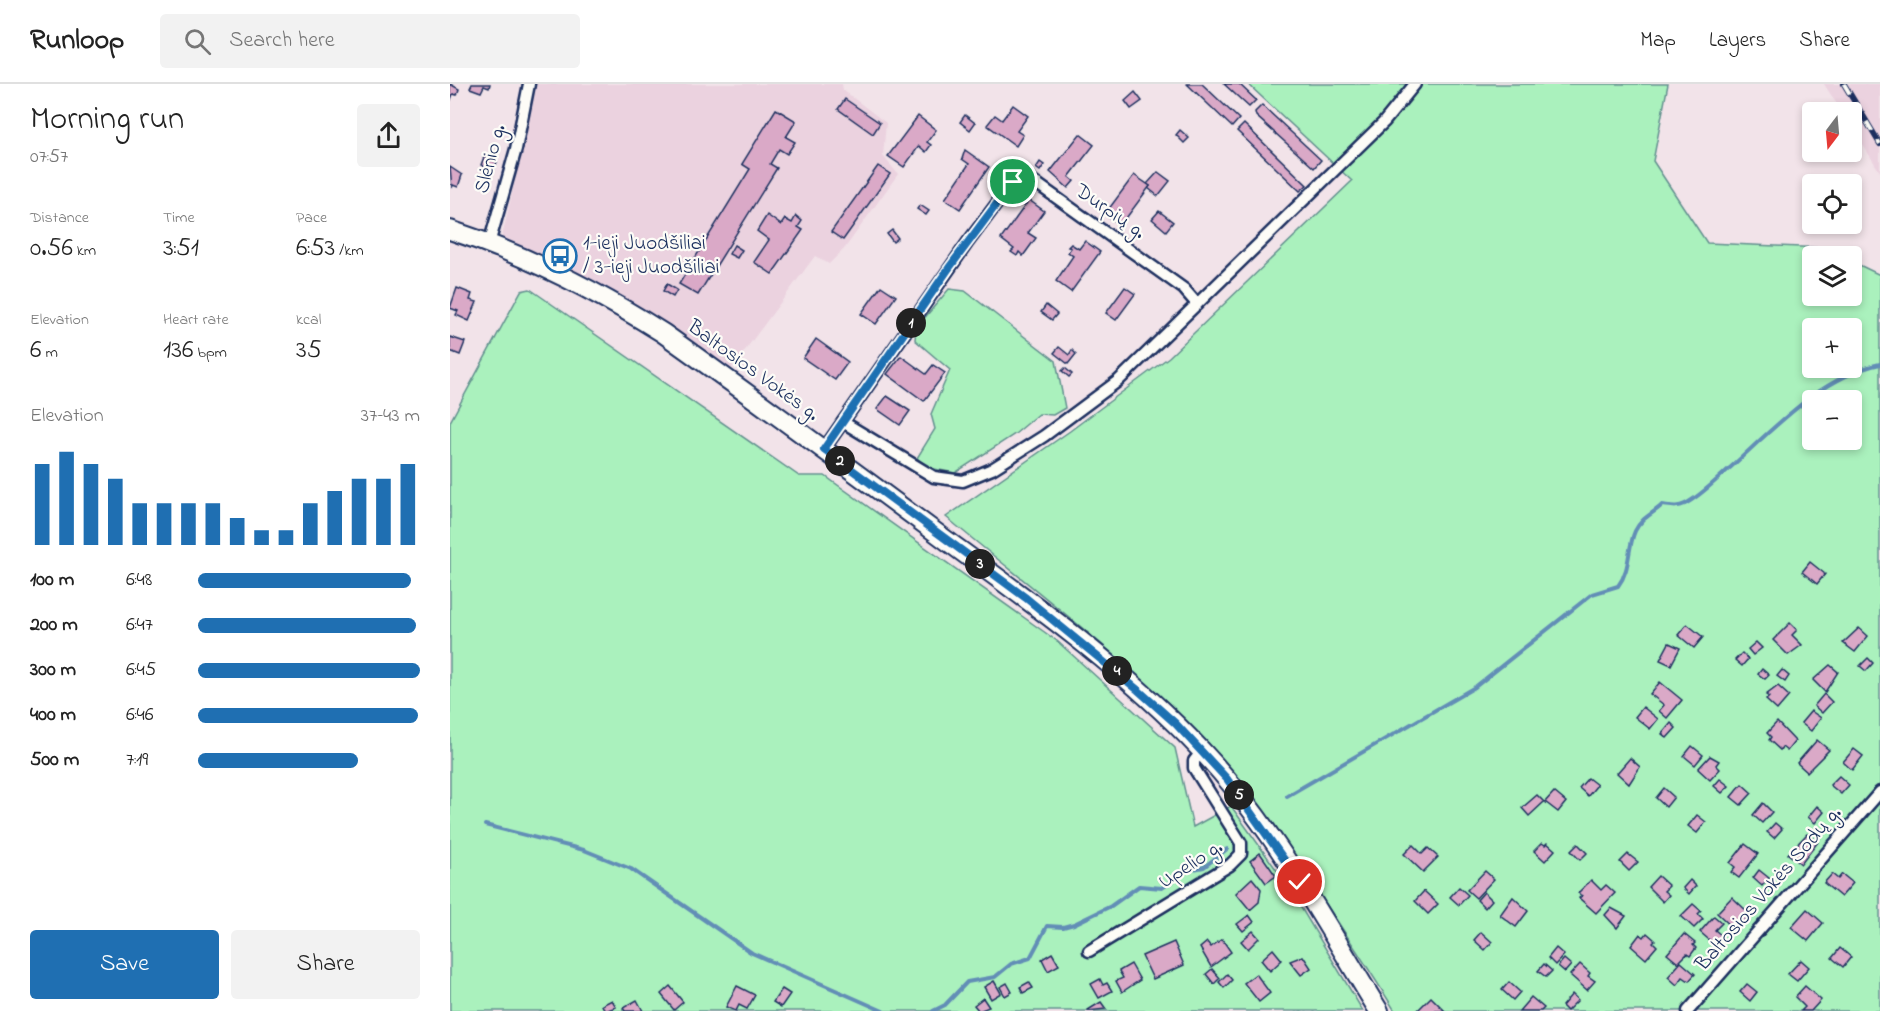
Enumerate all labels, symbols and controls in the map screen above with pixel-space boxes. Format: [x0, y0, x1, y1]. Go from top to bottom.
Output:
search box [160, 14, 580, 68]
text: Runloop [30, 21, 124, 62]
icon: search [181, 25, 214, 58]
text: Search here [229, 25, 335, 57]
text: Map [1640, 26, 1676, 56]
text: Layers [1709, 26, 1766, 56]
text: Share [1799, 26, 1850, 56]
text: Morning run [30, 96, 184, 144]
north arrow [1802, 102, 1862, 162]
map controls [1802, 102, 1862, 450]
button: share [357, 104, 420, 167]
street label: Slėnio g. [467, 121, 517, 197]
text: 07:57 [30, 143, 68, 172]
pin [987, 156, 1038, 207]
icon: arrive [996, 165, 1029, 198]
button: locate [1802, 174, 1862, 234]
street label: Durpių g. [1067, 176, 1151, 249]
text: Distance [30, 206, 89, 230]
text: Time [163, 206, 195, 230]
text: Pace [296, 206, 327, 230]
place label: 1-ieji Juodšiliai / 3-ieji Juodšiliai [583, 229, 720, 283]
text: 0.56 [30, 230, 73, 268]
text: 3:51 [163, 230, 199, 268]
text: 6:53 [296, 230, 335, 268]
bus stop icon: 1-ieji Juodšiliai / 3-ieji Juodšiliai [542, 238, 578, 274]
text: km [73, 239, 96, 263]
text: /km [335, 239, 364, 263]
button: layers [1802, 246, 1862, 306]
text: Elevation [30, 308, 89, 332]
text: Heart rate [163, 308, 229, 332]
text: kcal [296, 308, 321, 332]
pin: 1 [896, 308, 926, 338]
text: 1 [908, 311, 914, 335]
street label: Baltosios Vokės g. [679, 312, 825, 431]
button: + [1802, 318, 1862, 378]
text: 6 [30, 332, 41, 370]
text: 136 [163, 332, 193, 370]
text: 35 [296, 332, 322, 370]
text: m [41, 341, 58, 365]
text: bpm [193, 341, 227, 365]
button: − [1802, 390, 1862, 450]
text: Elevation [30, 402, 104, 431]
text: 37–43 m [361, 402, 420, 431]
pin: 2 [825, 446, 855, 476]
text: 2 [836, 449, 844, 473]
pin: 3 [965, 549, 995, 579]
text: 3 [977, 552, 983, 576]
text: 100 m [30, 566, 74, 595]
text: 6:48 [126, 566, 152, 595]
text: 200 m [30, 611, 78, 640]
text: 6:47 [126, 611, 153, 640]
text: 300 m [30, 656, 76, 685]
text: 6:45 [126, 656, 156, 685]
pin: 4 [1102, 656, 1132, 686]
text: 4 [1114, 659, 1120, 683]
text: 400 m [30, 701, 76, 730]
text: 6:46 [126, 701, 154, 730]
text: 500 m [30, 746, 79, 775]
text: 7:19 [126, 746, 148, 775]
pin: 5 [1224, 780, 1254, 810]
text: 5 [1234, 783, 1244, 807]
street label: Baltosios Vokės Sodų g. [1688, 800, 1851, 980]
street label: Upelio g. [1153, 833, 1230, 899]
pin [1274, 856, 1325, 907]
icon: check [1283, 865, 1316, 898]
button: Save [30, 930, 219, 999]
button: Share [231, 930, 420, 999]

